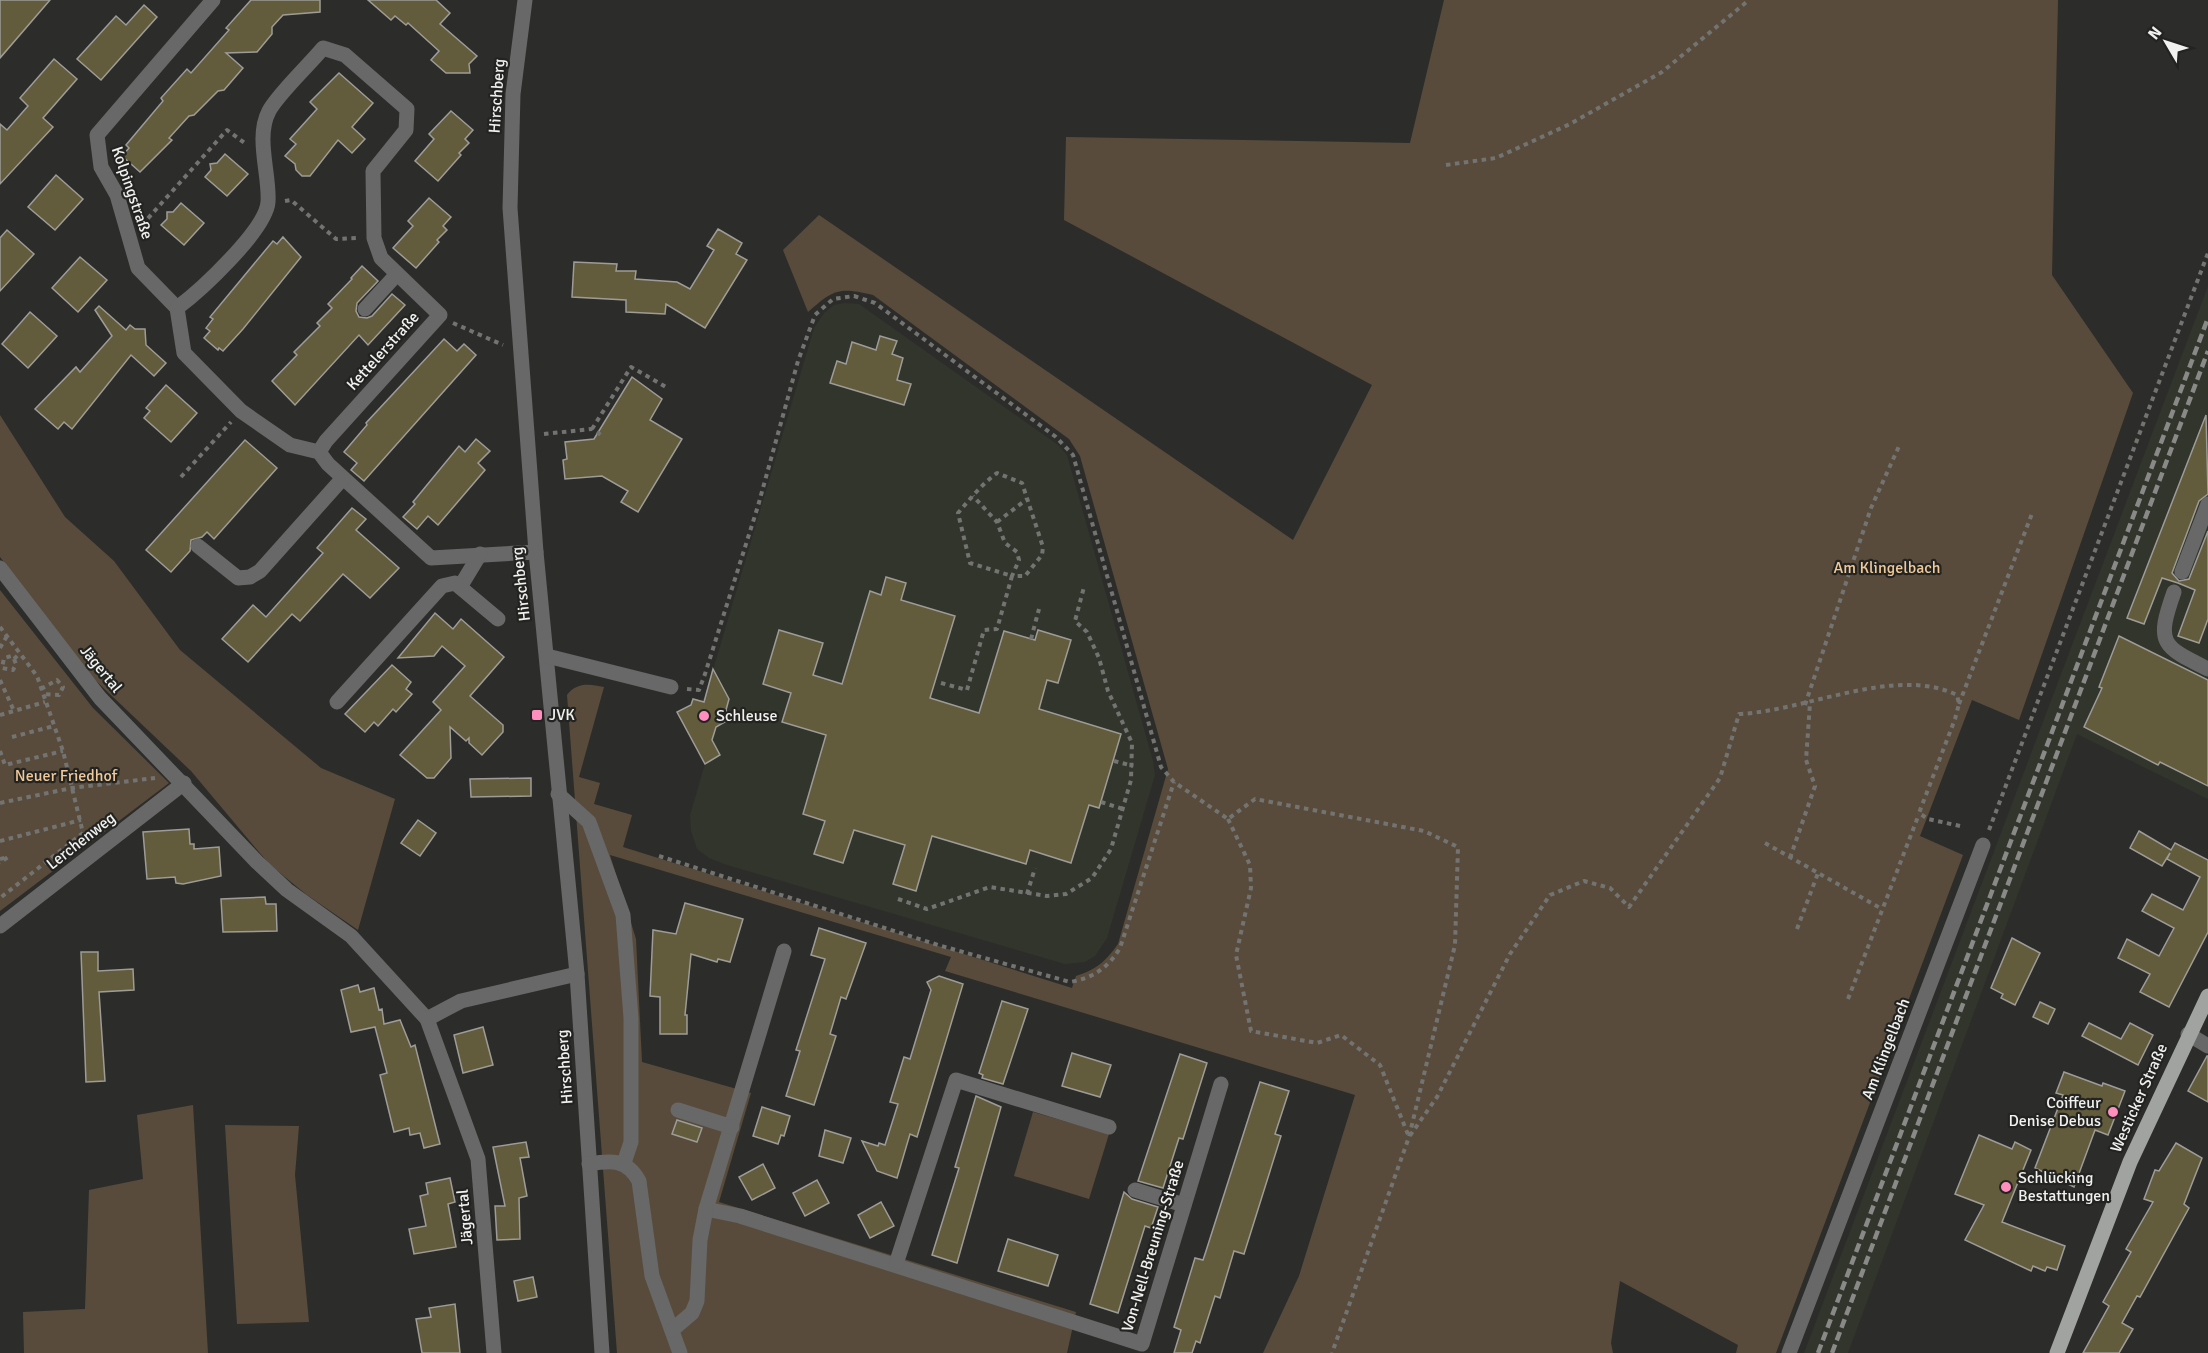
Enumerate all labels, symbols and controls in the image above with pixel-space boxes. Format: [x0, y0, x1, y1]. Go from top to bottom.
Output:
north arrow [2136, 12, 2196, 72]
text: N [2144, 23, 2166, 44]
street label: Hirschberg [484, 58, 510, 134]
street label: Kolpingstraße [107, 144, 157, 242]
street label: Kettelerstraße [342, 307, 424, 395]
street label: Hirschberg [507, 546, 535, 622]
park label: Am Klingelbach [1833, 558, 1941, 578]
street label: Jägertal [76, 641, 127, 697]
place label: JVK [549, 705, 575, 725]
place label: Schleuse [716, 706, 777, 726]
marker: JVK [530, 708, 544, 722]
marker: Schleuse [697, 709, 711, 723]
park label: Neuer Friedhof [15, 766, 118, 786]
street label: Lerchenweg [42, 808, 120, 874]
street label: Am Klingelbach [1857, 995, 1915, 1103]
street label: Hirschberg [552, 1029, 578, 1105]
street label: Westicker Straße [2106, 1040, 2172, 1156]
place label: Coiffeur Denise Debus [2008, 1093, 2101, 1131]
marker: Coiffeur Denise Debus [2106, 1105, 2120, 1119]
street label: Von-Nell-Breuning-Straße [1117, 1158, 1189, 1334]
place label: Schlücking Bestattungen [2018, 1168, 2110, 1206]
marker: Schlücking Bestattungen [1999, 1180, 2013, 1194]
street label: Jägertal [453, 1188, 477, 1246]

